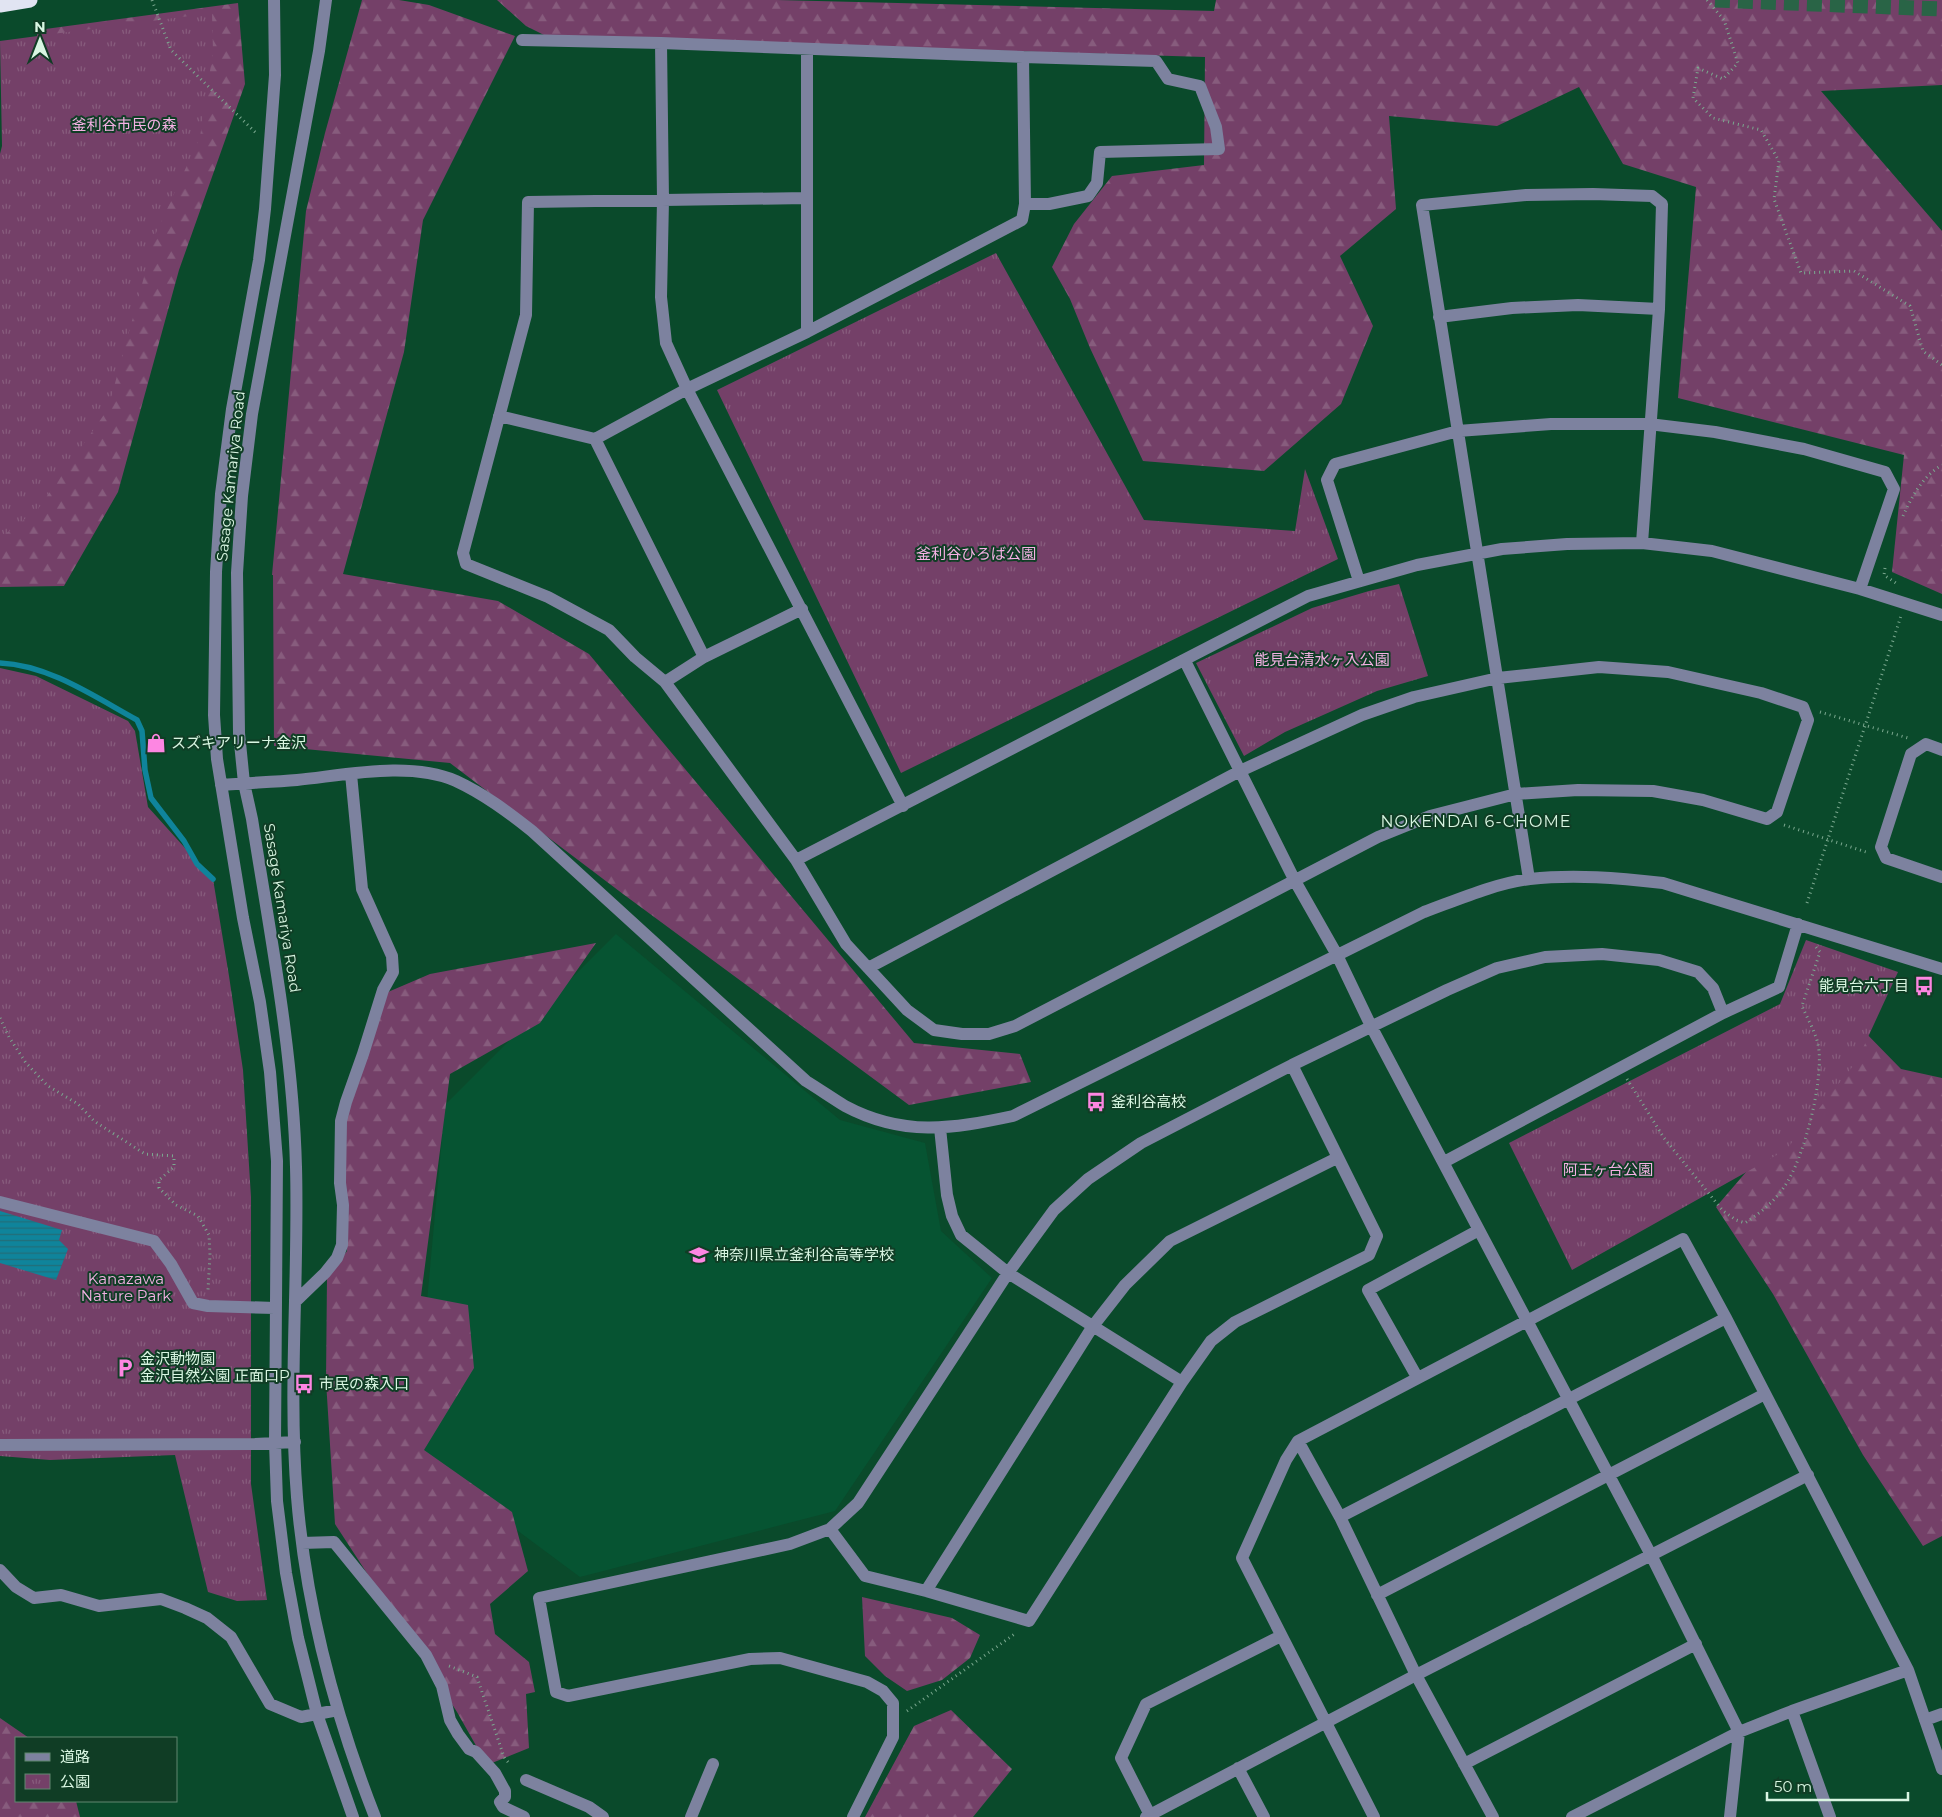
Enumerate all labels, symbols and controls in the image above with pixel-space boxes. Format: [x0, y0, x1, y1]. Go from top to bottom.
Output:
north arrow [15, 15, 65, 65]
text: N [34, 18, 46, 36]
park label: 釜利谷市民の森 [71, 115, 177, 134]
street label: Sasage Kamariya Road [212, 390, 249, 562]
park label: 釜利谷ひろば公園 [916, 544, 1036, 563]
park label: 能見台清水ヶ入公園 [1254, 650, 1390, 669]
shop icon: スズキアリーナ金沢 [145, 732, 167, 754]
place label: スズキアリーナ金沢 [171, 733, 306, 752]
district label: NOKENDAI 6-CHOME [1381, 812, 1571, 831]
street label: Sasage Kamariya Road [260, 822, 305, 994]
bus stop icon: 能見台六丁目 [1913, 975, 1935, 997]
place label: 能見台六丁目 [1819, 976, 1909, 995]
bus stop icon: 釜利谷高校 [1085, 1091, 1107, 1113]
place label: 釜利谷高校 [1111, 1092, 1186, 1111]
park label: 阿王ヶ台公園 [1563, 1160, 1653, 1179]
school or university icon: 神奈川県立釜利谷高等学校 [688, 1244, 710, 1266]
place label: 神奈川県立釜利谷高等学校 [714, 1245, 894, 1264]
park label: Kanazawa Nature Park [81, 1269, 171, 1305]
place label: 金沢動物園 金沢自然公園 正面口P [140, 1349, 290, 1385]
parking icon: 金沢動物園 金沢自然公園 正面口P [114, 1357, 136, 1379]
bus stop icon: 市民の森入口 [293, 1373, 315, 1395]
place label: 市民の森入口 [319, 1374, 409, 1393]
legend [15, 1737, 178, 1802]
text: 道路 [60, 1747, 90, 1766]
scale bar [1767, 1770, 1908, 1802]
text: 公園 [60, 1772, 90, 1791]
text: 50 m [1774, 1777, 1812, 1796]

